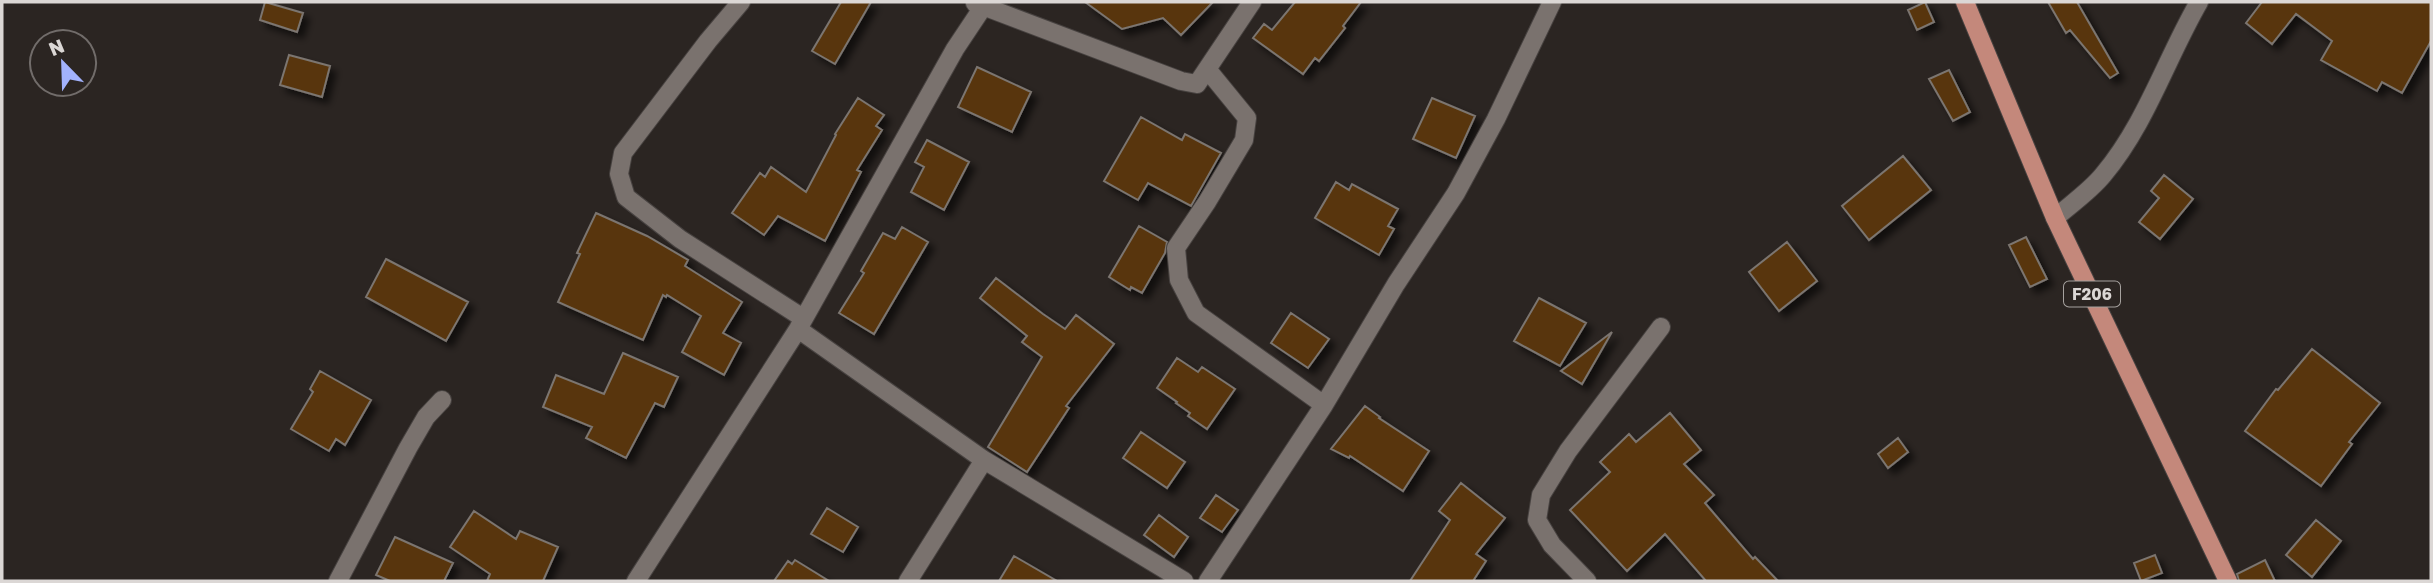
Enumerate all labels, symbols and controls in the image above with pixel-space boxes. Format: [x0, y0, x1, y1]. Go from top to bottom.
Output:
north arrow [28, 28, 98, 98]
text: N [45, 33, 67, 60]
road number: F206 [2064, 282, 2120, 306]

